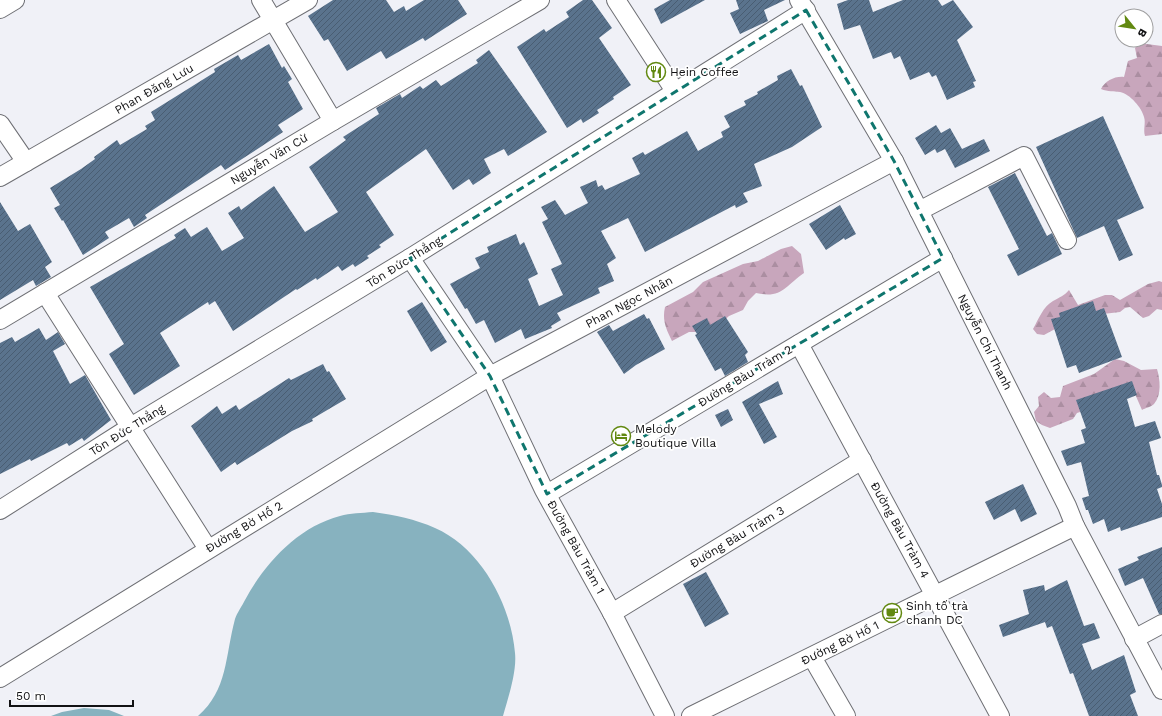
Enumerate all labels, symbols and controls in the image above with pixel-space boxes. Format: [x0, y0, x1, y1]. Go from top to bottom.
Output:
north arrow [1114, 8, 1154, 48]
text: B [1134, 26, 1150, 40]
street label: Phan Đăng Lưu [112, 61, 196, 117]
restaurant icon: Hein Coffee [645, 61, 667, 83]
place label: Hein Coffee [670, 65, 739, 79]
street label: Nguyễn Văn Cừ [228, 130, 311, 188]
street label: Tôn Đức Thắng [364, 233, 445, 291]
street label: Phan Ngọc Nhân [583, 273, 675, 331]
street label: Nguyễn Chí Thanh [955, 292, 1015, 392]
street label: Đường Bàu Tràm 2 [695, 342, 795, 410]
street label: Tôn Đức Thắng [87, 401, 168, 459]
place label: Melody Boutique Villa [635, 422, 717, 450]
hotel icon: Melody Boutique Villa [610, 425, 632, 447]
street label: Đường Bàu Tràm 4 [868, 479, 932, 581]
street label: Đường Bờ Hồ 2 [203, 498, 285, 556]
street label: Đường Bàu Tràm 1 [544, 498, 608, 596]
street label: Đường Bàu Tràm 3 [687, 503, 787, 571]
place label: Sinh tố trà chanh DC [906, 599, 968, 627]
cafe icon: Sinh tố trà chanh DC [881, 602, 903, 624]
street label: Đường Bờ Hồ 1 [799, 618, 881, 668]
scale bar [10, 682, 133, 708]
text: 50 m [16, 689, 46, 703]

